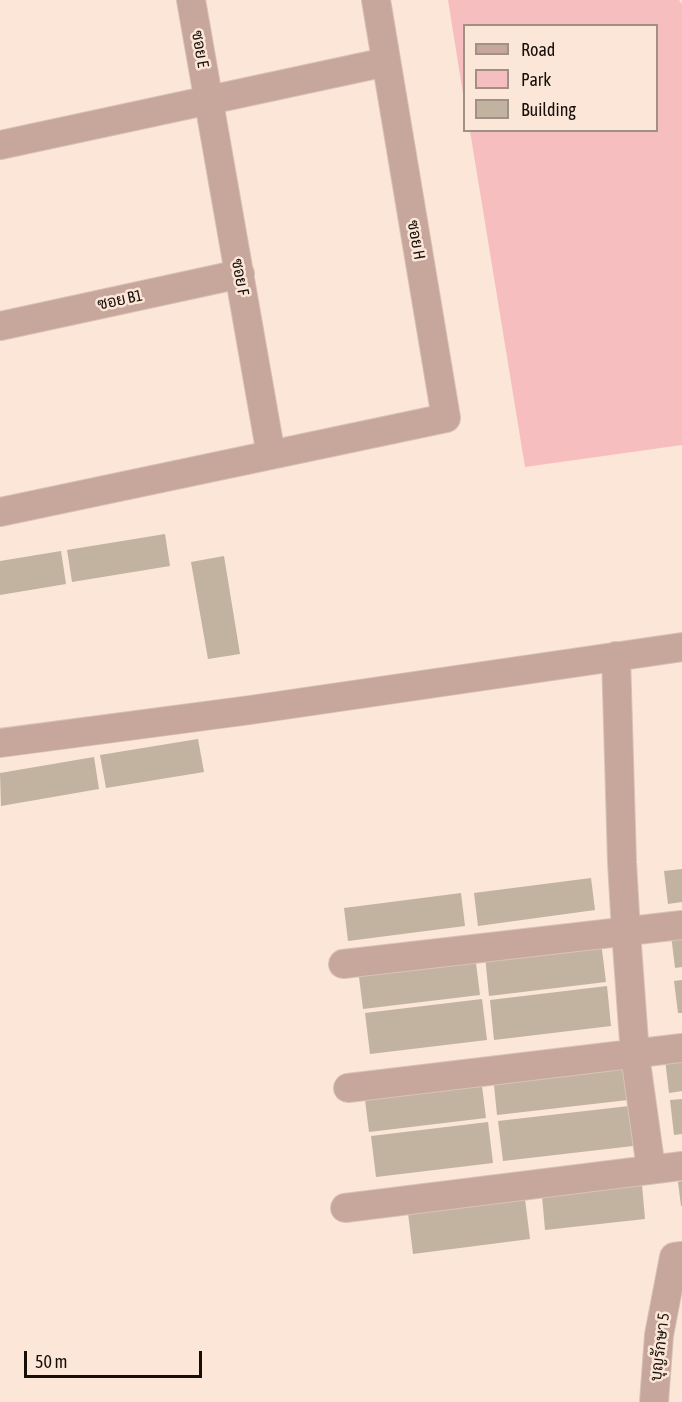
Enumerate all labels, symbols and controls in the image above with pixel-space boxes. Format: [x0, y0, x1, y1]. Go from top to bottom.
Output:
legend [463, 24, 658, 132]
street label: ซอย E [187, 29, 213, 69]
text: Road [521, 39, 555, 60]
text: Park [521, 69, 551, 90]
text: Building [521, 99, 576, 120]
street label: ซอย H [403, 219, 429, 261]
street label: ซอย F [227, 257, 253, 297]
street label: ซอย B1 [96, 286, 144, 314]
street label: บุญรักษา 5 [646, 1312, 674, 1382]
scale bar [27, 1339, 206, 1377]
text: 50 m [35, 1351, 67, 1372]

